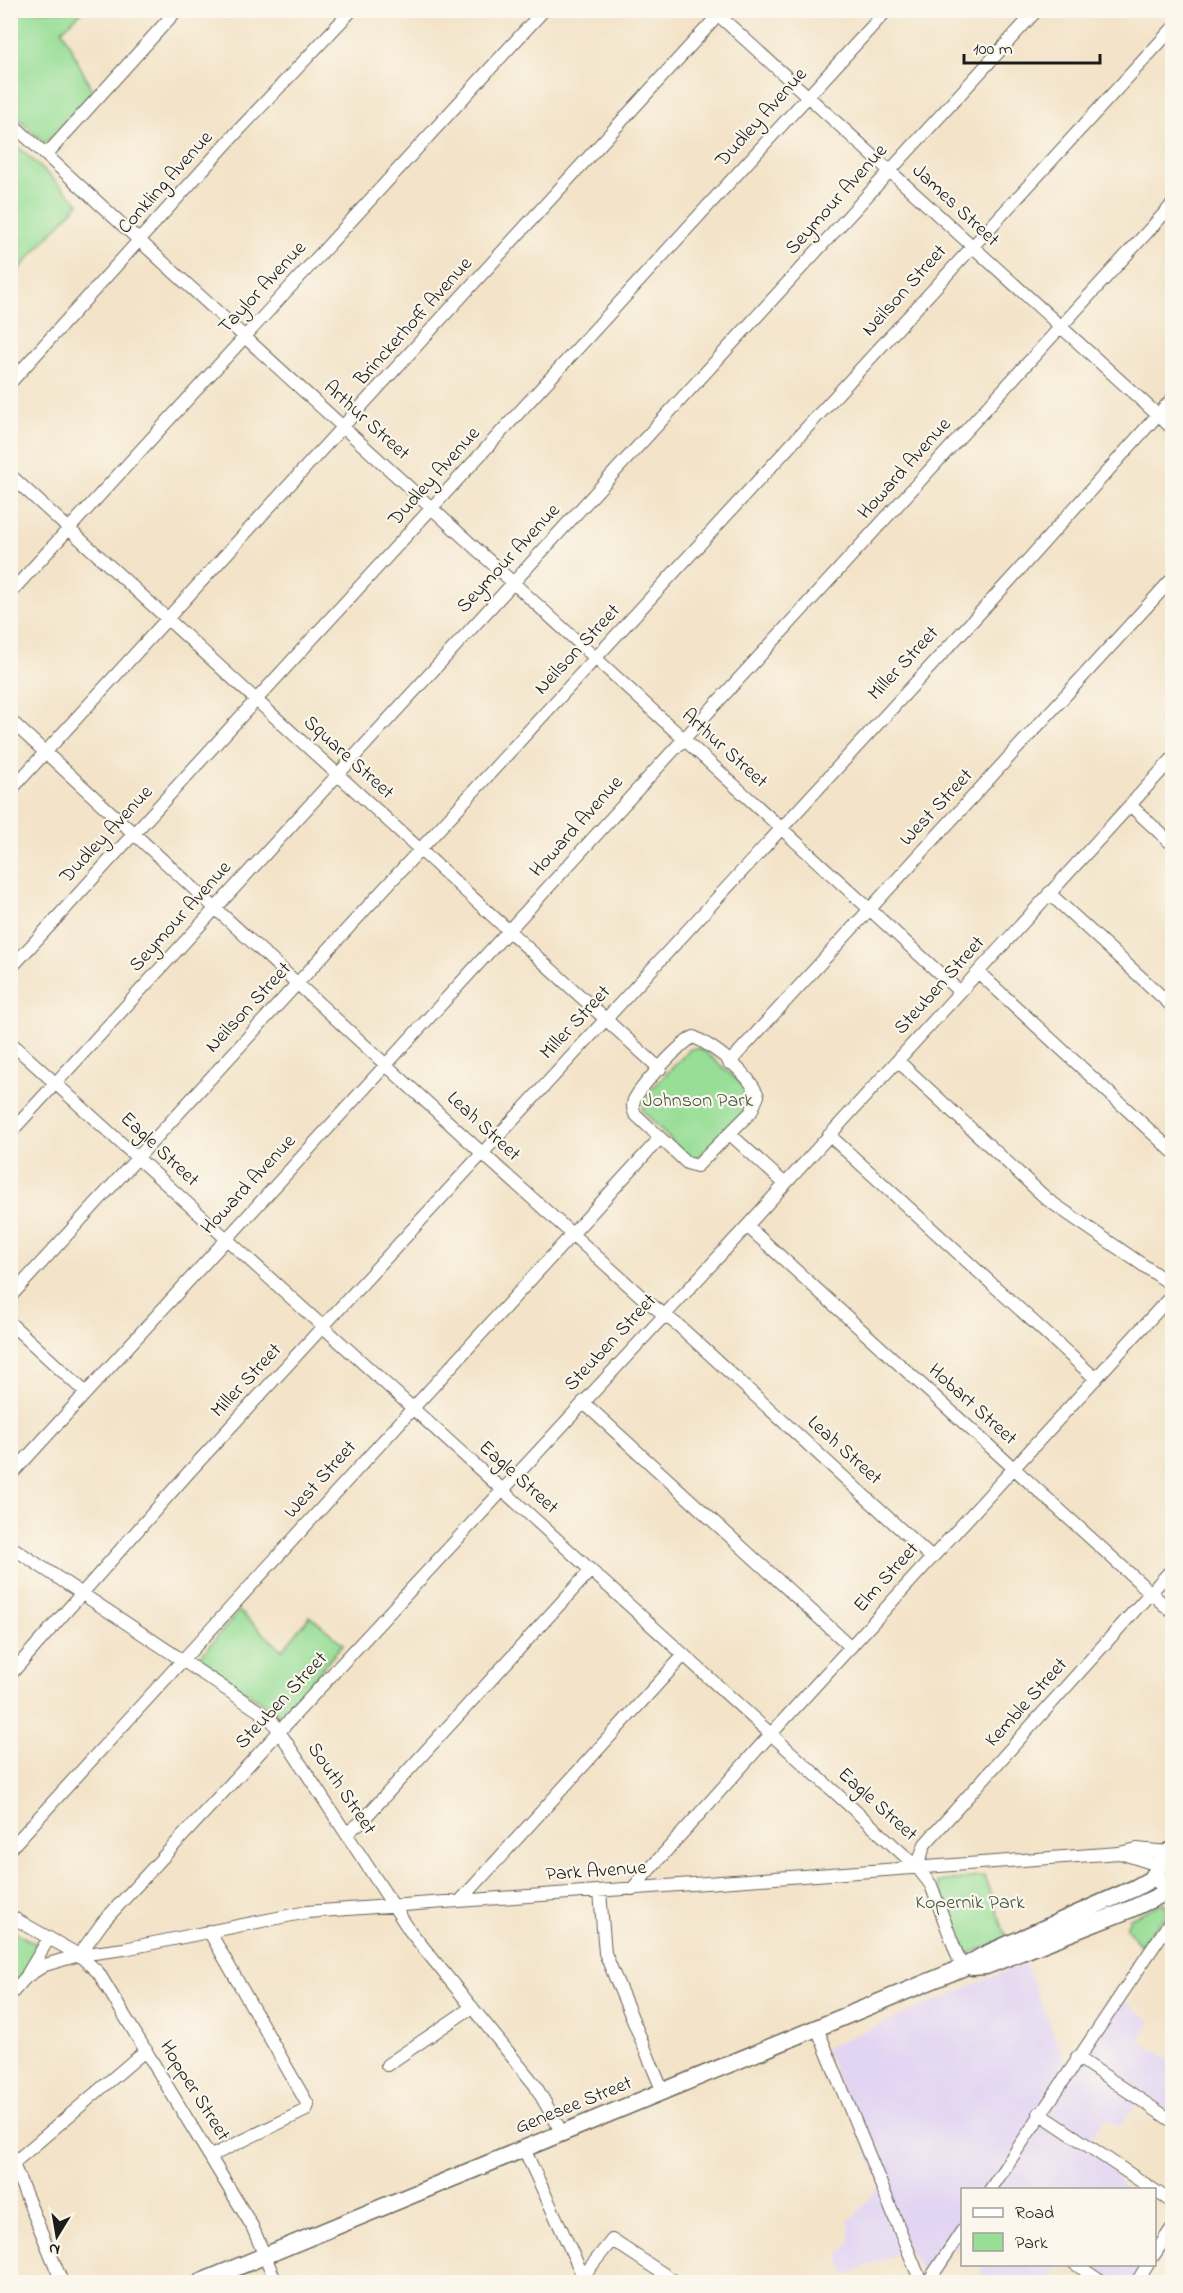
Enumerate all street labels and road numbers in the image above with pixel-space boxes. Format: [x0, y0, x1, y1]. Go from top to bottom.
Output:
street label: Dudley Avenue [709, 62, 815, 175]
street label: Conkling Avenue [112, 125, 221, 242]
street label: Seymour Avenue [779, 138, 895, 262]
street label: James Street [905, 158, 1006, 255]
street label: Taylor Avenue [212, 235, 314, 341]
street label: Neilson Street [856, 238, 955, 344]
street label: Brinckerhoff Avenue [347, 251, 480, 394]
street label: Arthur Street [316, 374, 416, 468]
street label: Howard Avenue [851, 412, 959, 526]
street label: Dudley Avenue [382, 421, 488, 534]
street label: Seymour Avenue [450, 497, 568, 621]
street label: Neilson Street [528, 598, 628, 702]
street label: Miller Street [862, 620, 947, 708]
street label: Arthur Street [674, 702, 774, 796]
street label: Square Street [296, 709, 400, 807]
street label: West Street [893, 763, 981, 853]
street label: Howard Avenue [523, 770, 631, 884]
street label: Dudley Avenue [53, 779, 160, 892]
street label: Seymour Avenue [123, 855, 239, 979]
street label: Steuben Street [888, 930, 993, 1042]
street label: Neilson Street [199, 956, 299, 1060]
street label: Miller Street [534, 979, 619, 1067]
street label: Leah Street [439, 1085, 527, 1169]
street label: Eagle Street [112, 1106, 205, 1195]
street label: Howard Avenue [195, 1128, 303, 1242]
street label: Steuben Street [558, 1287, 664, 1398]
street label: Miller Street [205, 1337, 290, 1425]
street label: Hobart Street [921, 1357, 1023, 1453]
street label: Leah Street [800, 1409, 888, 1493]
street label: West Street [278, 1434, 364, 1526]
street label: Eagle Street [471, 1434, 565, 1523]
street label: Elm Street [847, 1536, 927, 1620]
street label: Steuben Street [229, 1645, 335, 1756]
street label: Kemble Street [979, 1652, 1075, 1754]
street label: South Street [299, 1737, 383, 1841]
street label: Eagle Street [830, 1761, 924, 1850]
street label: Park Avenue [545, 1854, 647, 1890]
street label: Hopper Street [151, 2035, 237, 2147]
street label: Genesee Street [511, 2069, 637, 2143]

